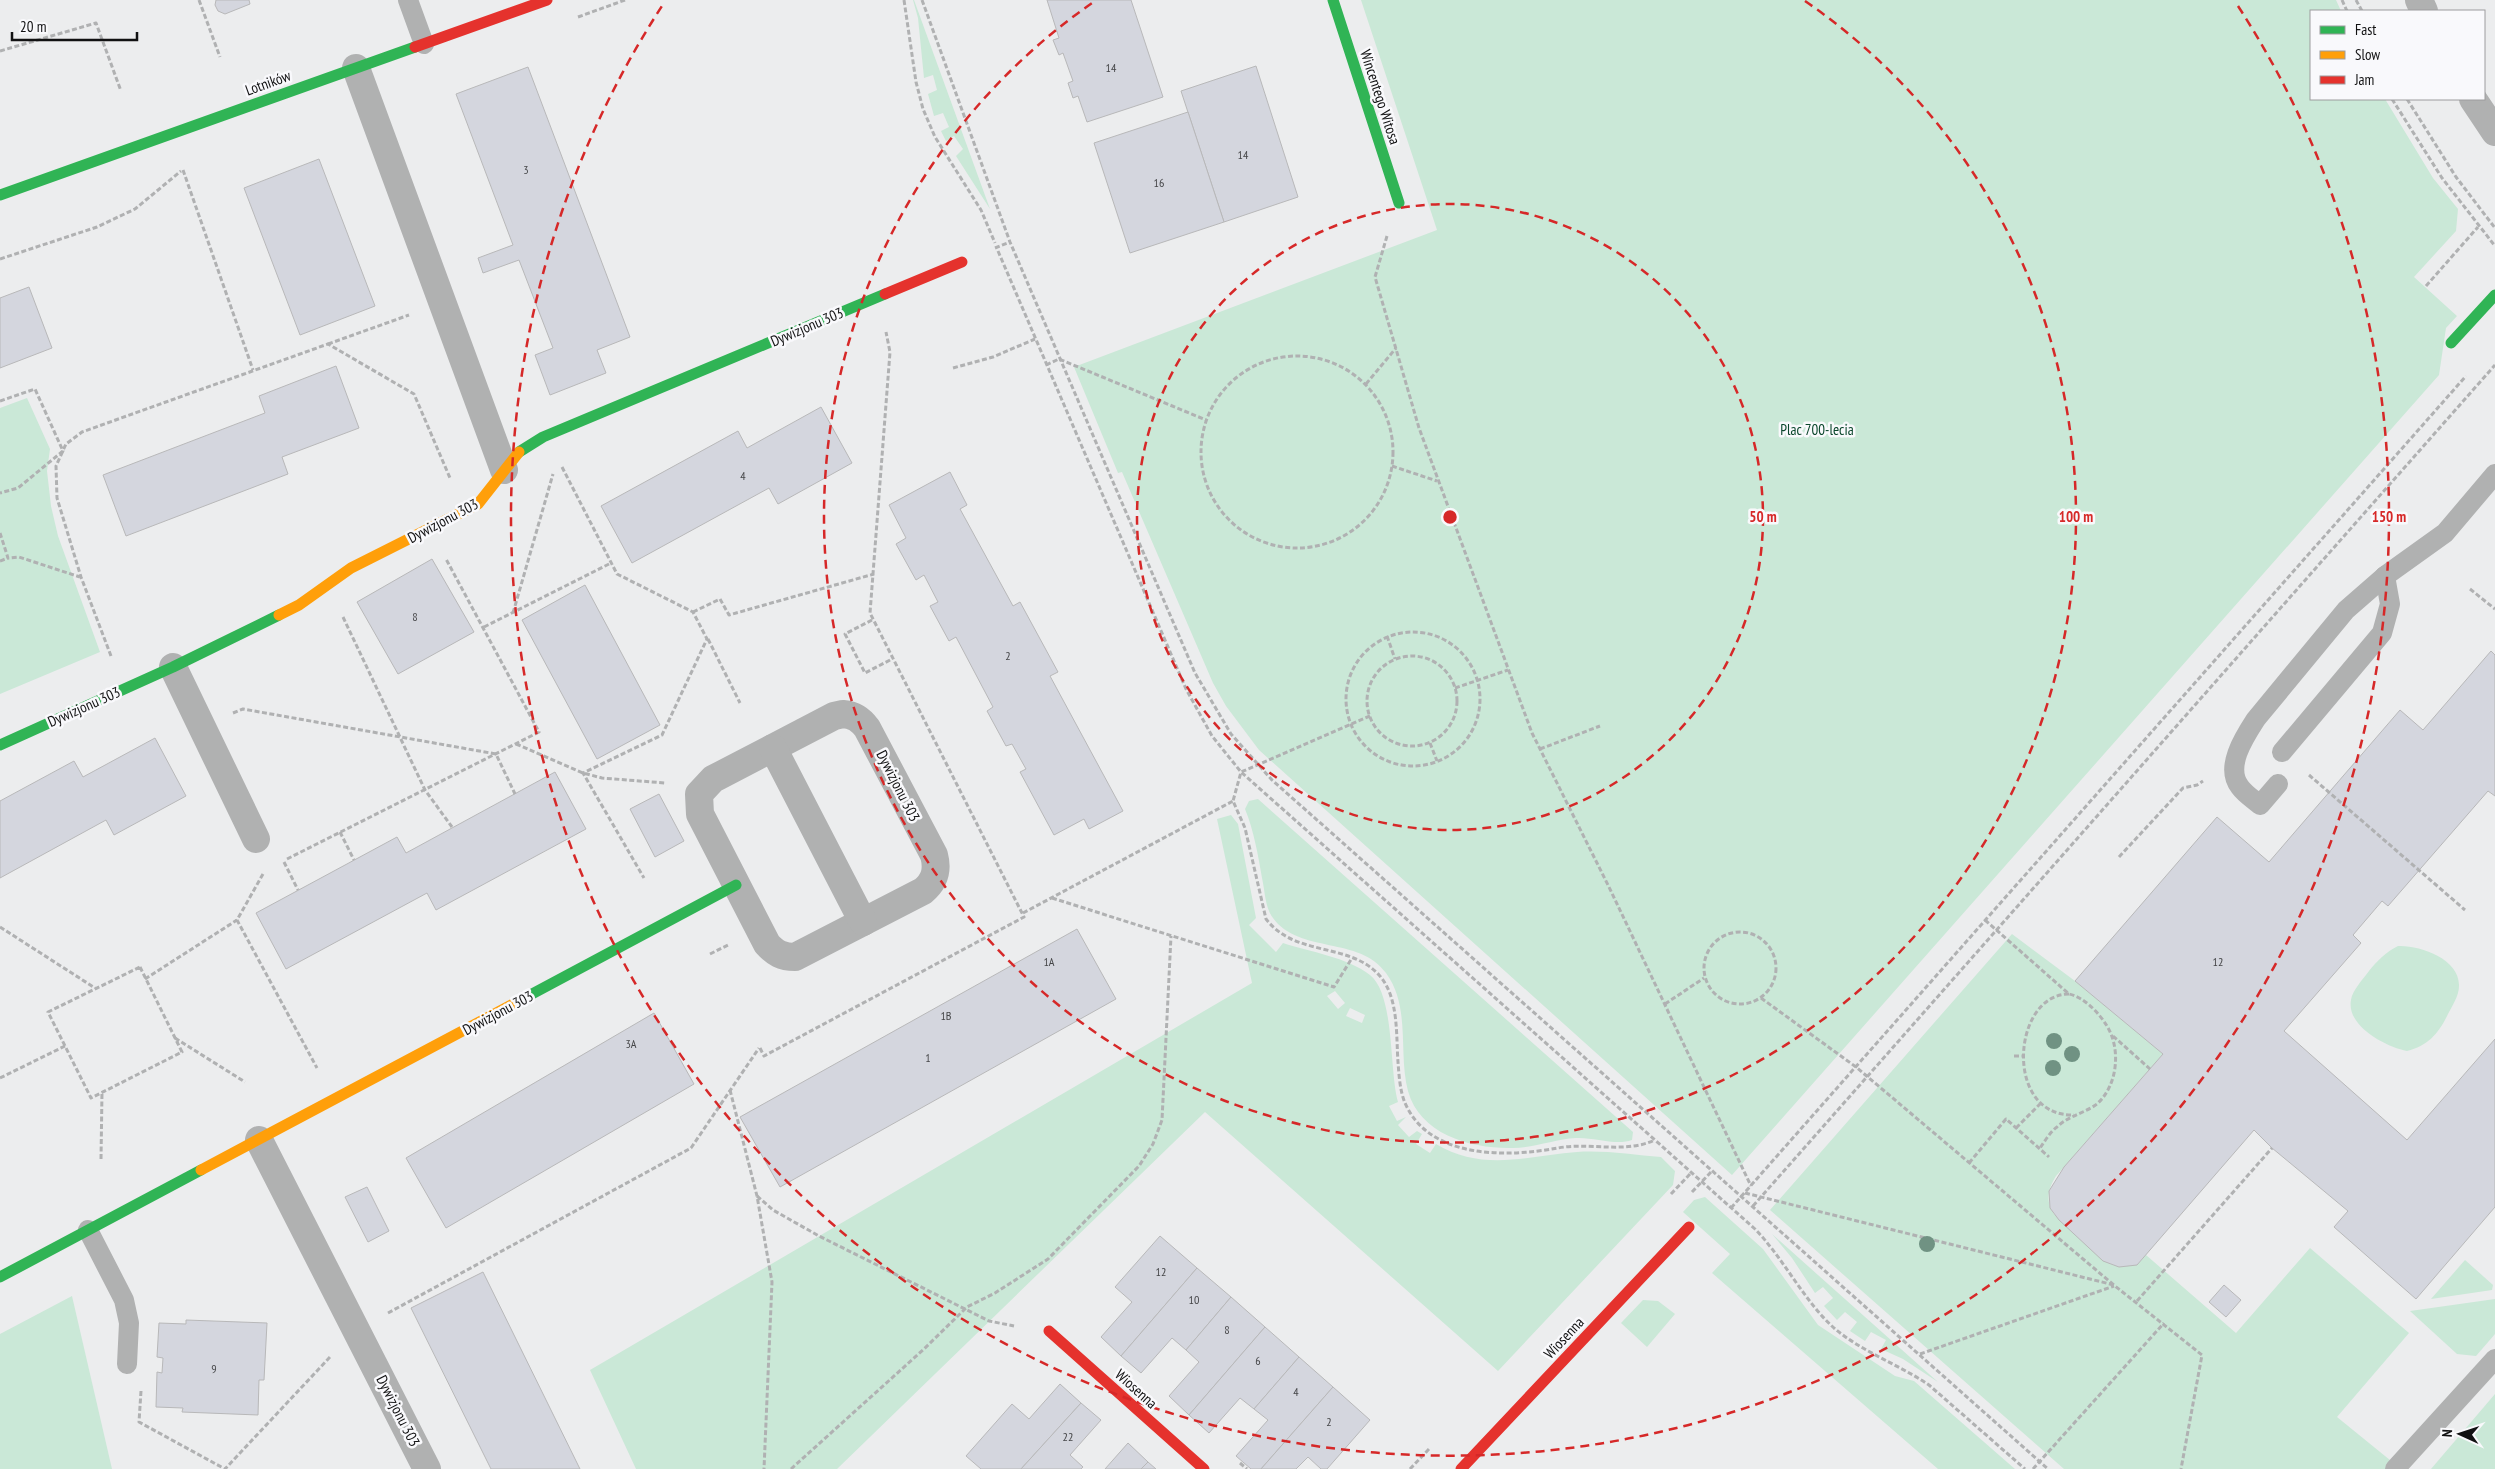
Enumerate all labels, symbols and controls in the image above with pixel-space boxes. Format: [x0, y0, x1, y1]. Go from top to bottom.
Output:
scale bar [12, 10, 138, 42]
legend [2310, 10, 2485, 100]
text: 20 m [20, 17, 46, 36]
text: Fast [2355, 20, 2376, 39]
text: Slow [2355, 45, 2380, 64]
street label: Wincentego Witosa [1356, 47, 1405, 147]
house number: 14 [1106, 60, 1117, 75]
street label: Lotników [243, 66, 293, 99]
text: Jam [2354, 70, 2374, 89]
house number: 14 [1238, 147, 1249, 162]
house number: 3 [523, 162, 529, 177]
house number: 16 [1154, 175, 1164, 190]
street label: Dywizjonu 303 [768, 303, 846, 350]
park label: Plac 700-lecia [1780, 420, 1854, 439]
house number: 4 [740, 468, 746, 483]
street label: Dywizjonu 303 [404, 494, 481, 547]
text: 50 m [1749, 507, 1777, 526]
text: 100 m [2059, 507, 2093, 526]
text: 150 m [2372, 507, 2406, 526]
centre of rings [1441, 508, 1459, 526]
house number: 8 [412, 609, 418, 624]
house number: 2 [1005, 648, 1011, 663]
street label: Dywizjonu 303 [45, 682, 123, 731]
street label: Dywizjonu 303 [872, 747, 924, 824]
house number: 1A [1043, 954, 1055, 969]
house number: 12 [2213, 954, 2223, 969]
street label: Dywizjonu 303 [459, 986, 536, 1039]
house number: 1B [940, 1008, 952, 1023]
house number: 3A [625, 1036, 637, 1051]
house number: 1 [925, 1050, 931, 1065]
house number: 12 [1156, 1264, 1166, 1279]
house number: 10 [1189, 1292, 1199, 1307]
street label: Wiosenna [1540, 1313, 1588, 1363]
house number: 8 [1224, 1322, 1230, 1337]
house number: 6 [1255, 1353, 1261, 1368]
house number: 9 [211, 1361, 217, 1376]
street label: Wiosenna [1111, 1365, 1161, 1413]
street label: Dywizjonu 303 [372, 1372, 424, 1449]
house number: 4 [1293, 1384, 1299, 1399]
north arrow [2435, 1409, 2485, 1459]
house number: 2 [1326, 1414, 1332, 1429]
house number: 22 [1063, 1429, 1073, 1444]
text: N [2438, 1429, 2456, 1438]

